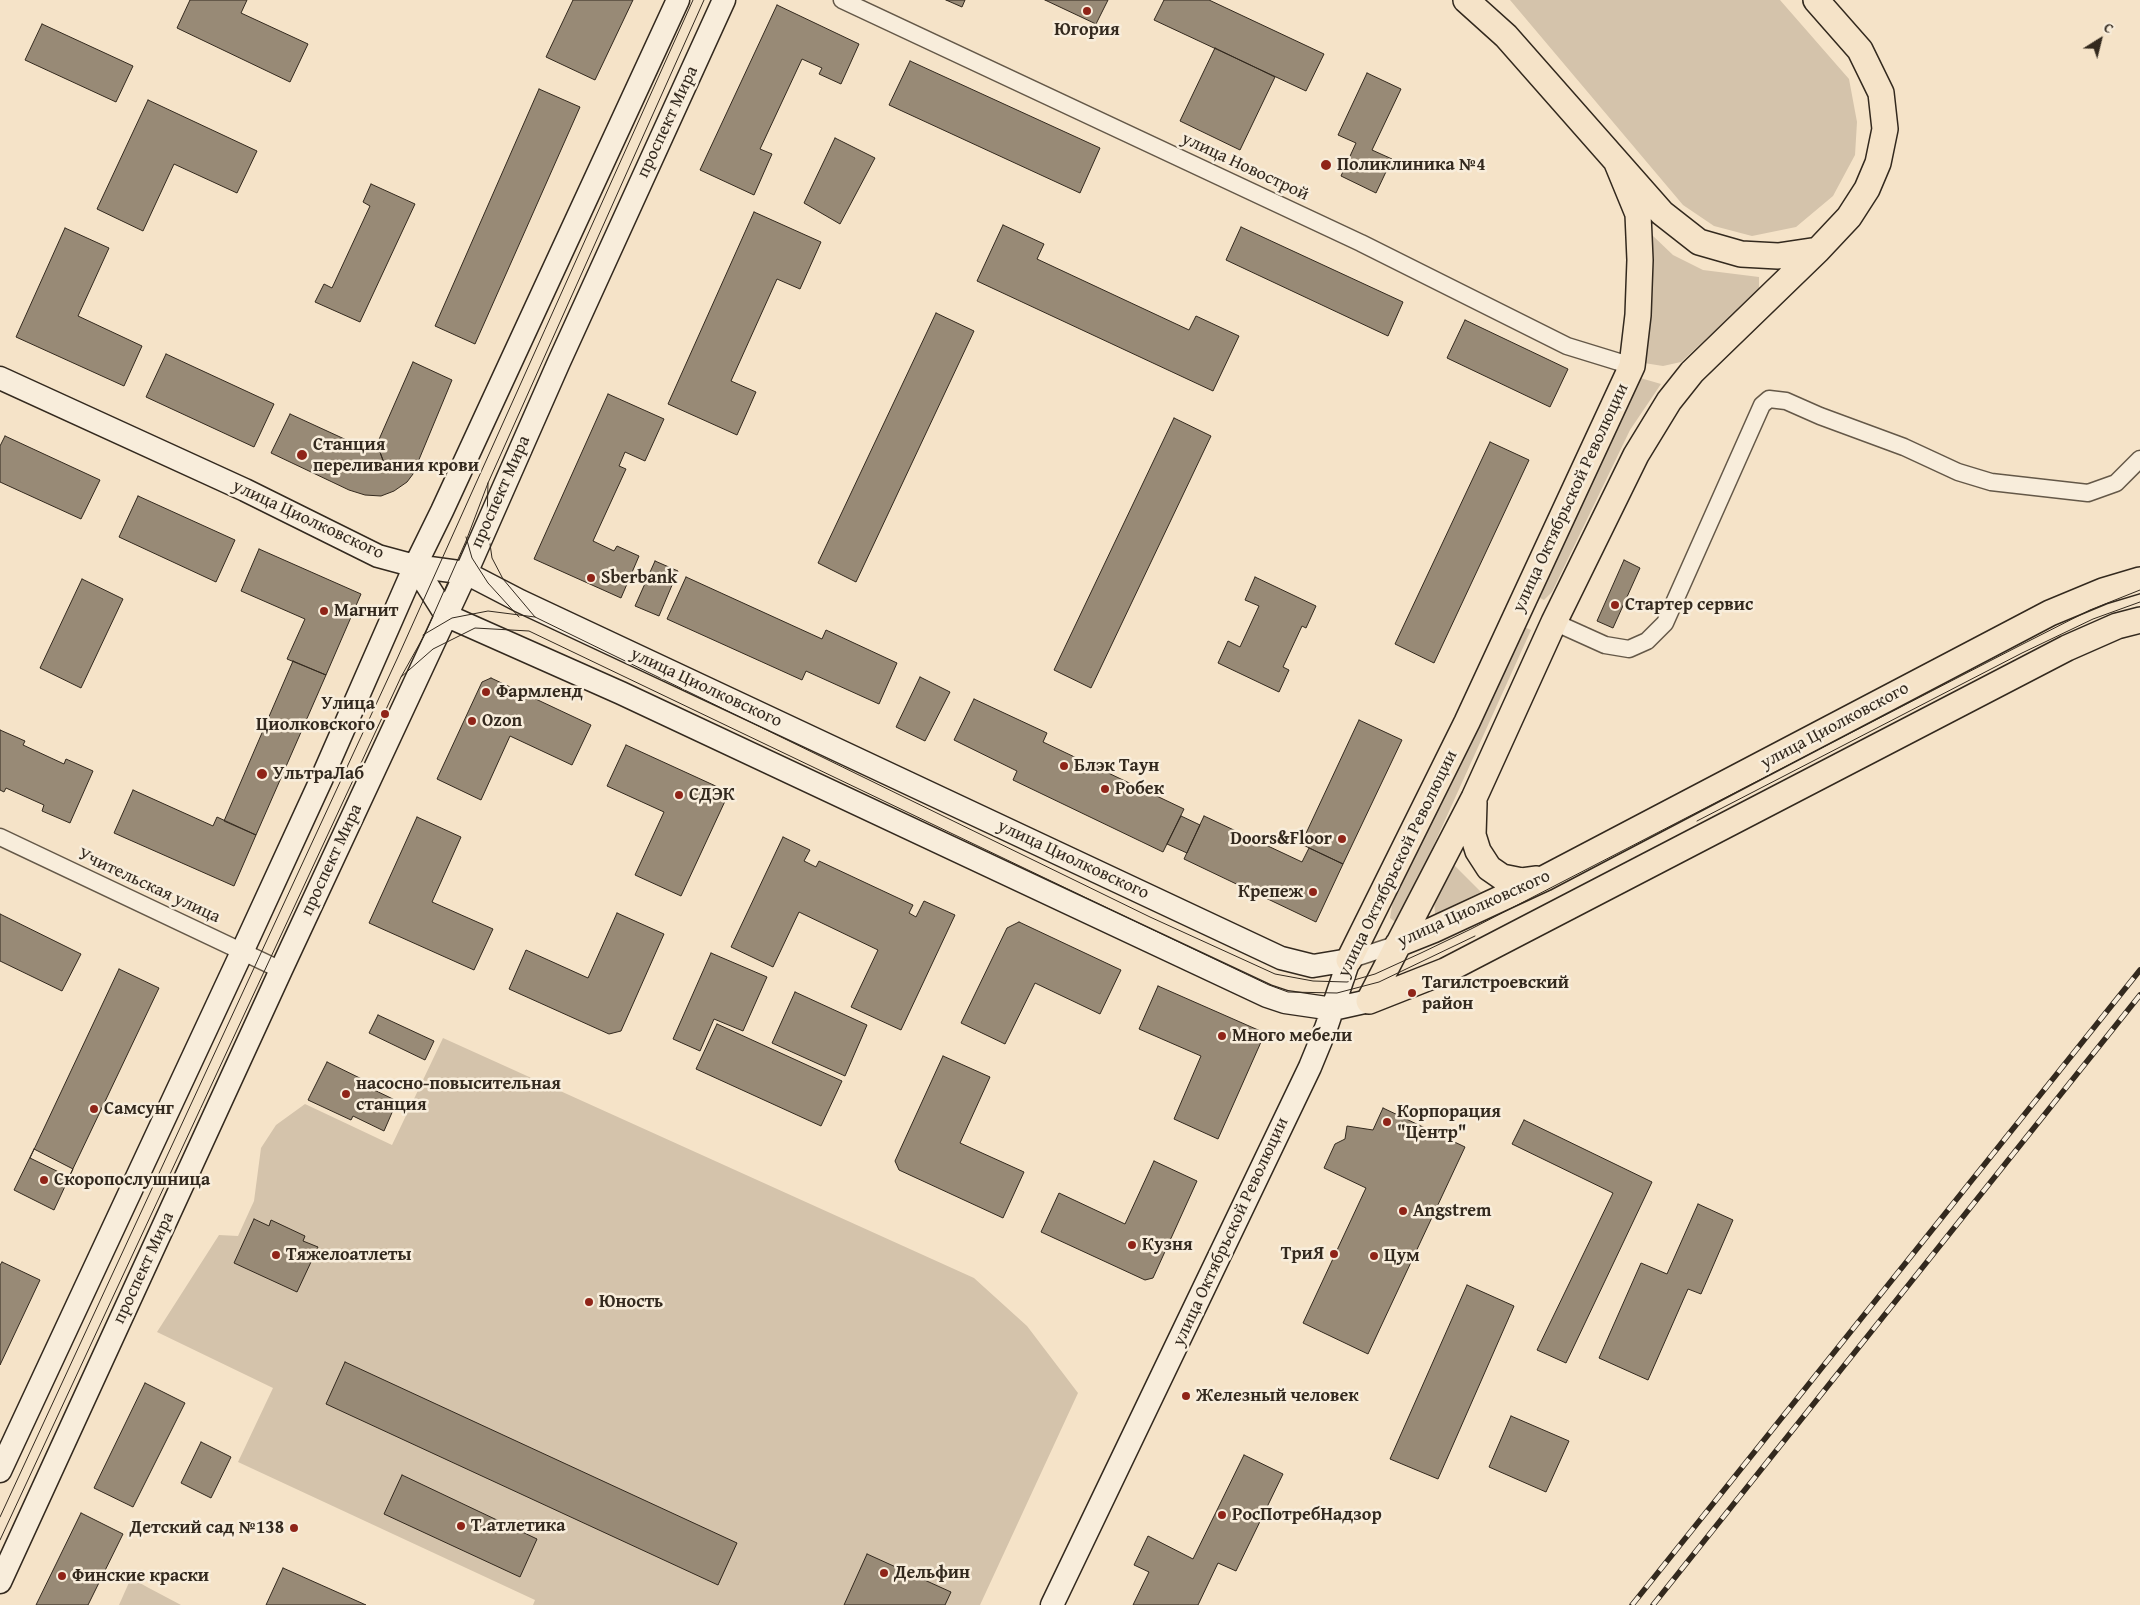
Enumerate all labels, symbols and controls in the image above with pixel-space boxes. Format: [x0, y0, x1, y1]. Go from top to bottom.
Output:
marker: Югория [1081, 5, 1093, 17]
north arrow [2075, 15, 2125, 65]
text: С [2100, 17, 2118, 38]
place label: Югория [1054, 19, 1120, 41]
street label: проспект Мира [633, 63, 703, 181]
street label: улица Новострой [1178, 128, 1312, 206]
place label: Поликлиника №4 [1337, 154, 1486, 176]
marker: Поликлиника №4 [1319, 158, 1333, 172]
street label: улица Октябрьской Революции [1508, 380, 1634, 616]
street label: проспект Мира [467, 432, 535, 552]
place label: Станция переливания крови [313, 434, 479, 476]
marker: Станция переливания крови [295, 448, 309, 462]
street label: улица Циолковского [229, 475, 387, 565]
place label: Sberbank [601, 567, 677, 589]
marker: Sberbank [585, 572, 597, 584]
place label: Стартер сервис [1625, 594, 1753, 616]
marker: Стартер сервис [1609, 599, 1621, 611]
place label: Магнит [334, 600, 398, 622]
marker: Магнит [318, 605, 330, 617]
street label: улица Циолковского [627, 643, 785, 733]
street label: улица Циолковского [1757, 678, 1913, 774]
place label: Фармленд [496, 681, 583, 703]
marker: Фармленд [480, 686, 492, 698]
place label: Улица Циолковского [256, 693, 375, 736]
marker: Улица Циолковского [379, 708, 391, 720]
place label: Ozon [482, 710, 522, 732]
marker: Ozon [466, 715, 478, 727]
street label: улица Октябрьской Революции [1333, 747, 1463, 981]
place label: Блэк Таун [1074, 755, 1159, 777]
marker: Блэк Таун [1058, 760, 1070, 772]
place label: УльтраЛаб [273, 763, 364, 785]
marker: УльтраЛаб [255, 767, 269, 781]
place label: Робек [1115, 778, 1164, 800]
marker: Робек [1099, 783, 1111, 795]
place label: СДЭК [689, 784, 735, 806]
marker: СДЭК [673, 789, 685, 801]
street label: проспект Мира [297, 801, 367, 919]
street label: улица Циолковского [994, 815, 1152, 905]
place label: Doors&Floor [1230, 828, 1332, 850]
marker: Doors&Floor [1336, 833, 1348, 845]
street label: Учительская улица [74, 844, 224, 928]
street label: улица Циолковского [1394, 866, 1554, 952]
place label: Крепеж [1238, 881, 1303, 903]
marker: Крепеж [1307, 886, 1319, 898]
place label: Тагилстроевский район [1422, 972, 1569, 1014]
marker: Тагилстроевский район [1406, 987, 1418, 999]
place label: Много мебели [1232, 1025, 1352, 1047]
marker: Много мебели [1216, 1030, 1228, 1042]
place label: насосно-повысительная станция [356, 1073, 561, 1116]
marker: насосно-повысительная станция [340, 1088, 352, 1100]
place label: Самсунг [104, 1098, 174, 1120]
place label: Корпорация "Центр" [1397, 1101, 1501, 1144]
marker: Самсунг [88, 1103, 100, 1115]
street label: улица Октябрьской Революции [1168, 1114, 1294, 1350]
marker: Корпорация "Центр" [1381, 1116, 1393, 1128]
place label: Скоропослушница [54, 1169, 210, 1191]
marker: Скоропослушница [38, 1174, 50, 1186]
place label: Angstrem [1413, 1200, 1491, 1222]
marker: Angstrem [1397, 1205, 1409, 1217]
street label: проспект Мира [109, 1209, 179, 1327]
place label: Кузня [1142, 1234, 1193, 1256]
marker: Кузня [1126, 1239, 1138, 1251]
place label: ТриЯ [1281, 1243, 1324, 1265]
place label: Тяжелоатлеты [286, 1244, 411, 1266]
place label: Цум [1384, 1245, 1419, 1267]
marker: ТриЯ [1328, 1248, 1340, 1260]
marker: Тяжелоатлеты [270, 1249, 282, 1261]
marker: Цум [1368, 1250, 1380, 1262]
place label: Юность [599, 1291, 663, 1313]
marker: Юность [583, 1296, 595, 1308]
place label: Железный человек [1196, 1385, 1359, 1407]
marker: Железный человек [1180, 1390, 1192, 1402]
place label: РосПотребНадзор [1232, 1504, 1382, 1526]
marker: РосПотребНадзор [1216, 1509, 1228, 1521]
place label: Т.атлетика [471, 1515, 565, 1537]
place label: Детский сад №138 [130, 1517, 284, 1539]
marker: Т.атлетика [455, 1520, 467, 1532]
marker: Детский сад №138 [288, 1522, 300, 1534]
place label: Дельфин [894, 1562, 970, 1584]
place label: Финские краски [72, 1565, 209, 1587]
marker: Дельфин [878, 1567, 890, 1579]
marker: Финские краски [56, 1570, 68, 1582]

